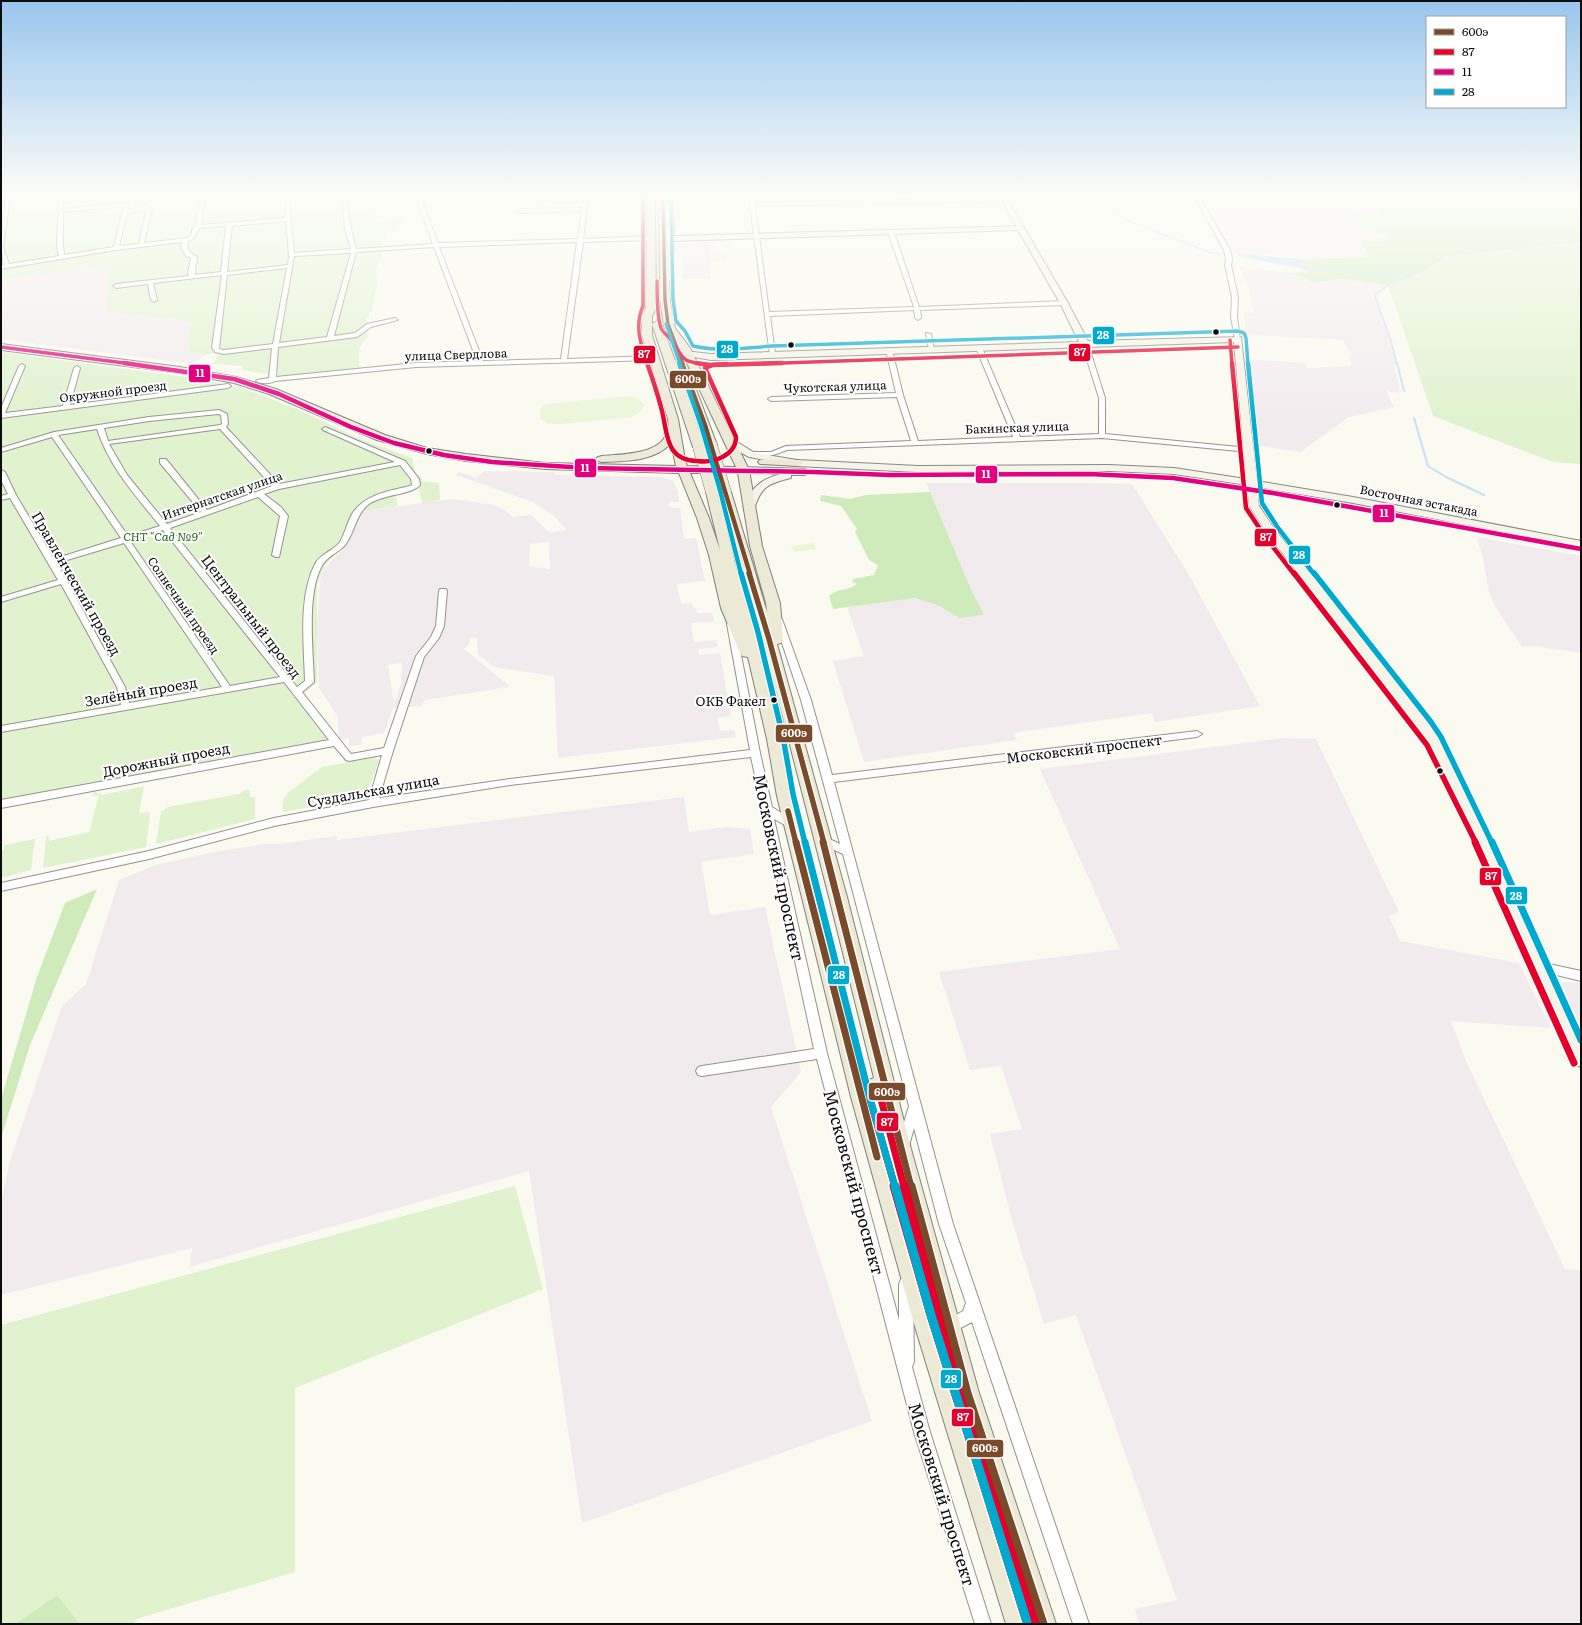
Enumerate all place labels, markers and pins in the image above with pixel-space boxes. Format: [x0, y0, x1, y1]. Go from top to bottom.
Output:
unlabelled marker [1211, 327, 1221, 337]
unlabelled marker [786, 340, 796, 350]
unlabelled marker [424, 446, 434, 456]
unlabelled marker [1332, 500, 1342, 510]
place label: ОКБ Факел [696, 691, 766, 710]
marker: ОКБ Факел [769, 695, 779, 705]
unlabelled marker [1435, 766, 1445, 776]

